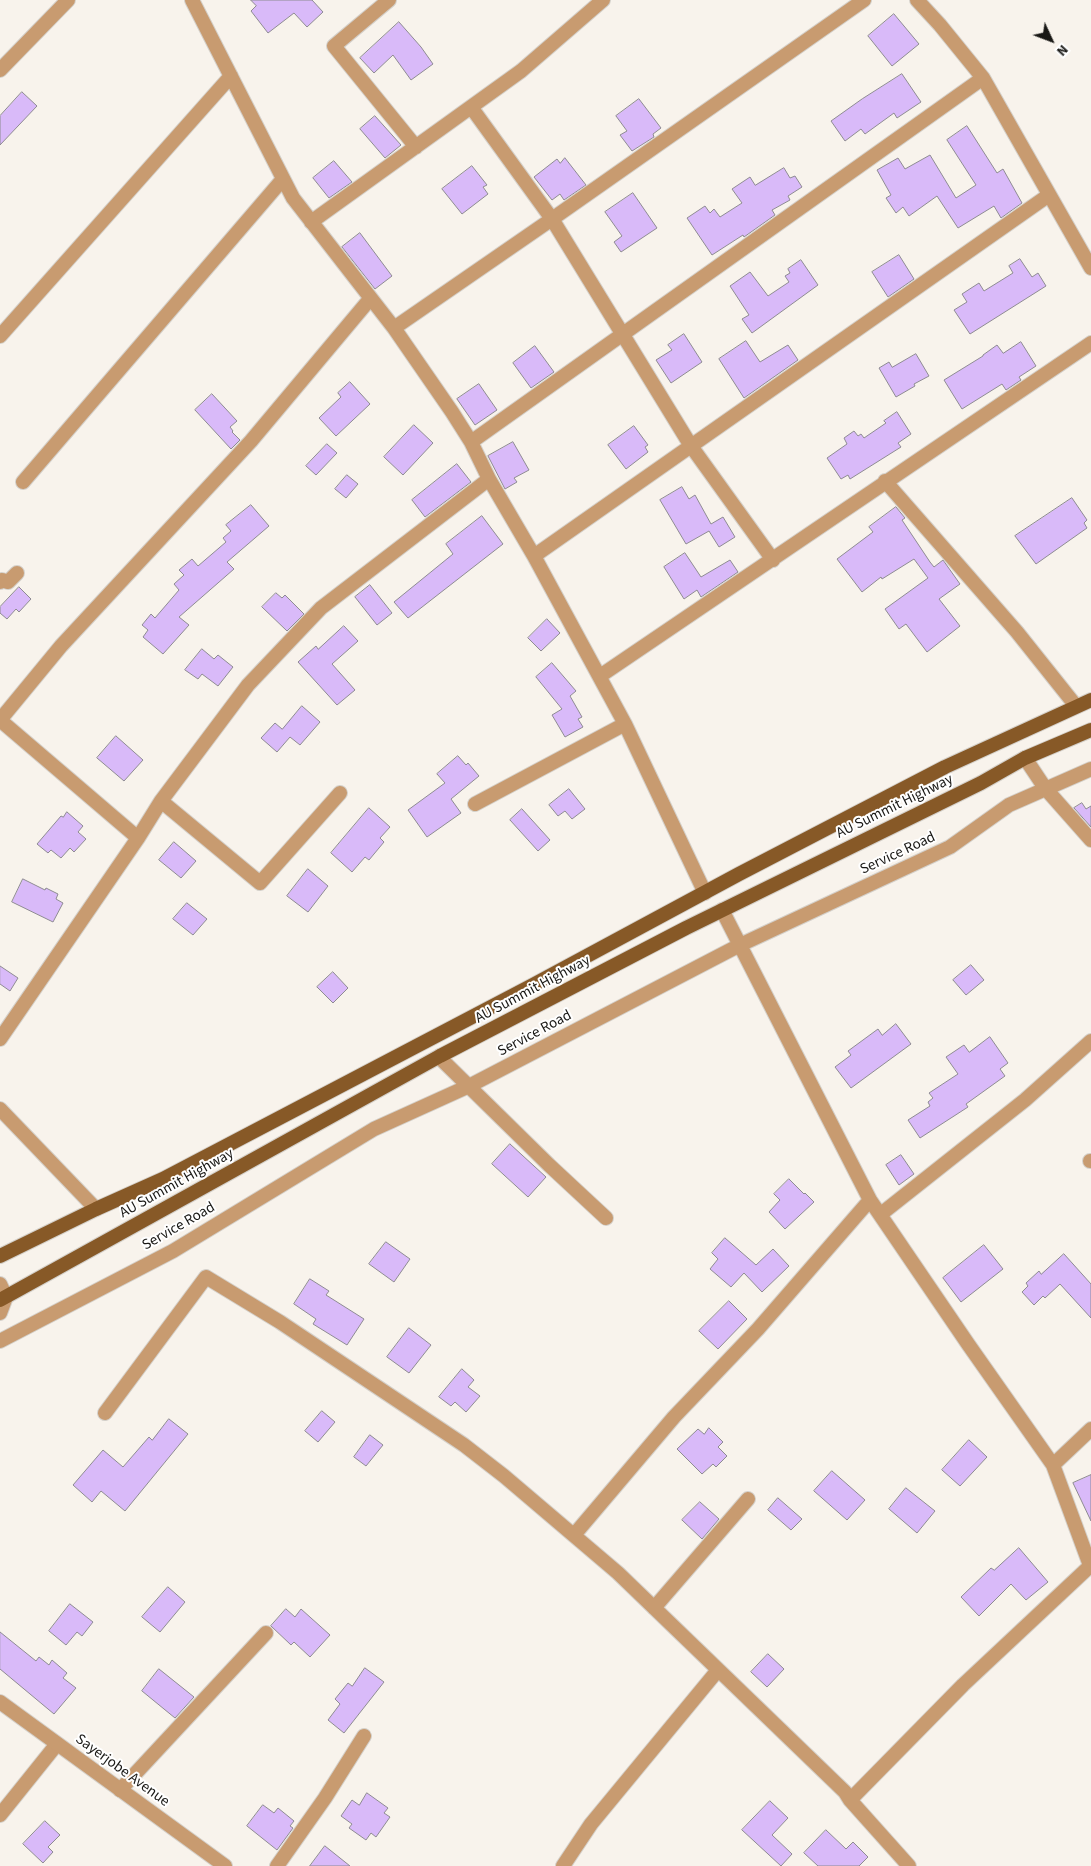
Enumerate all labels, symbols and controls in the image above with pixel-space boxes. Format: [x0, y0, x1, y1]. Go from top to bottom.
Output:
north arrow [1026, 15, 1076, 65]
text: N [1051, 40, 1072, 60]
street label: AU Summit Highway [834, 771, 956, 843]
street label: Service Road [858, 829, 938, 879]
street label: AU Summit Highway [472, 952, 594, 1028]
street label: Service Road [495, 1007, 575, 1061]
street label: AU Summit Highway [117, 1145, 237, 1223]
street label: Service Road [139, 1199, 219, 1255]
street label: Sayerjobe Avenue [71, 1731, 173, 1811]

